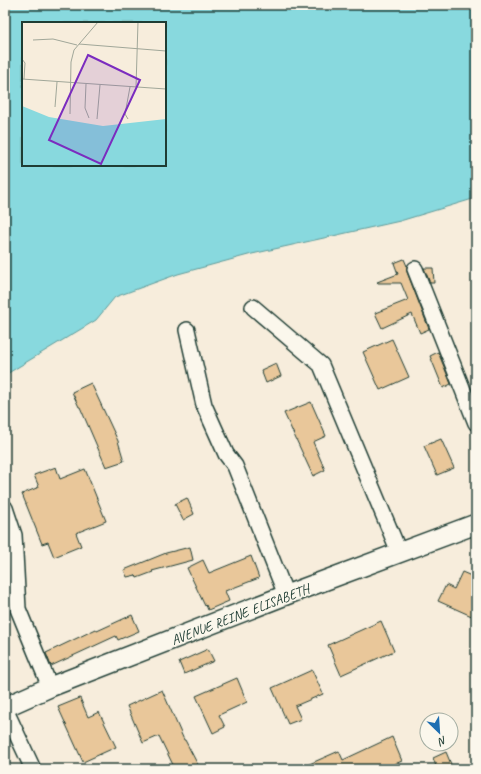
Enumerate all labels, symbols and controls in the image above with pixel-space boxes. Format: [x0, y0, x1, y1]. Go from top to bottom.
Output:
inset map [22, 22, 166, 166]
street label: AVENUE REINE ELISABETH [169, 580, 314, 649]
north arrow [419, 712, 459, 752]
text: N [435, 733, 449, 750]

